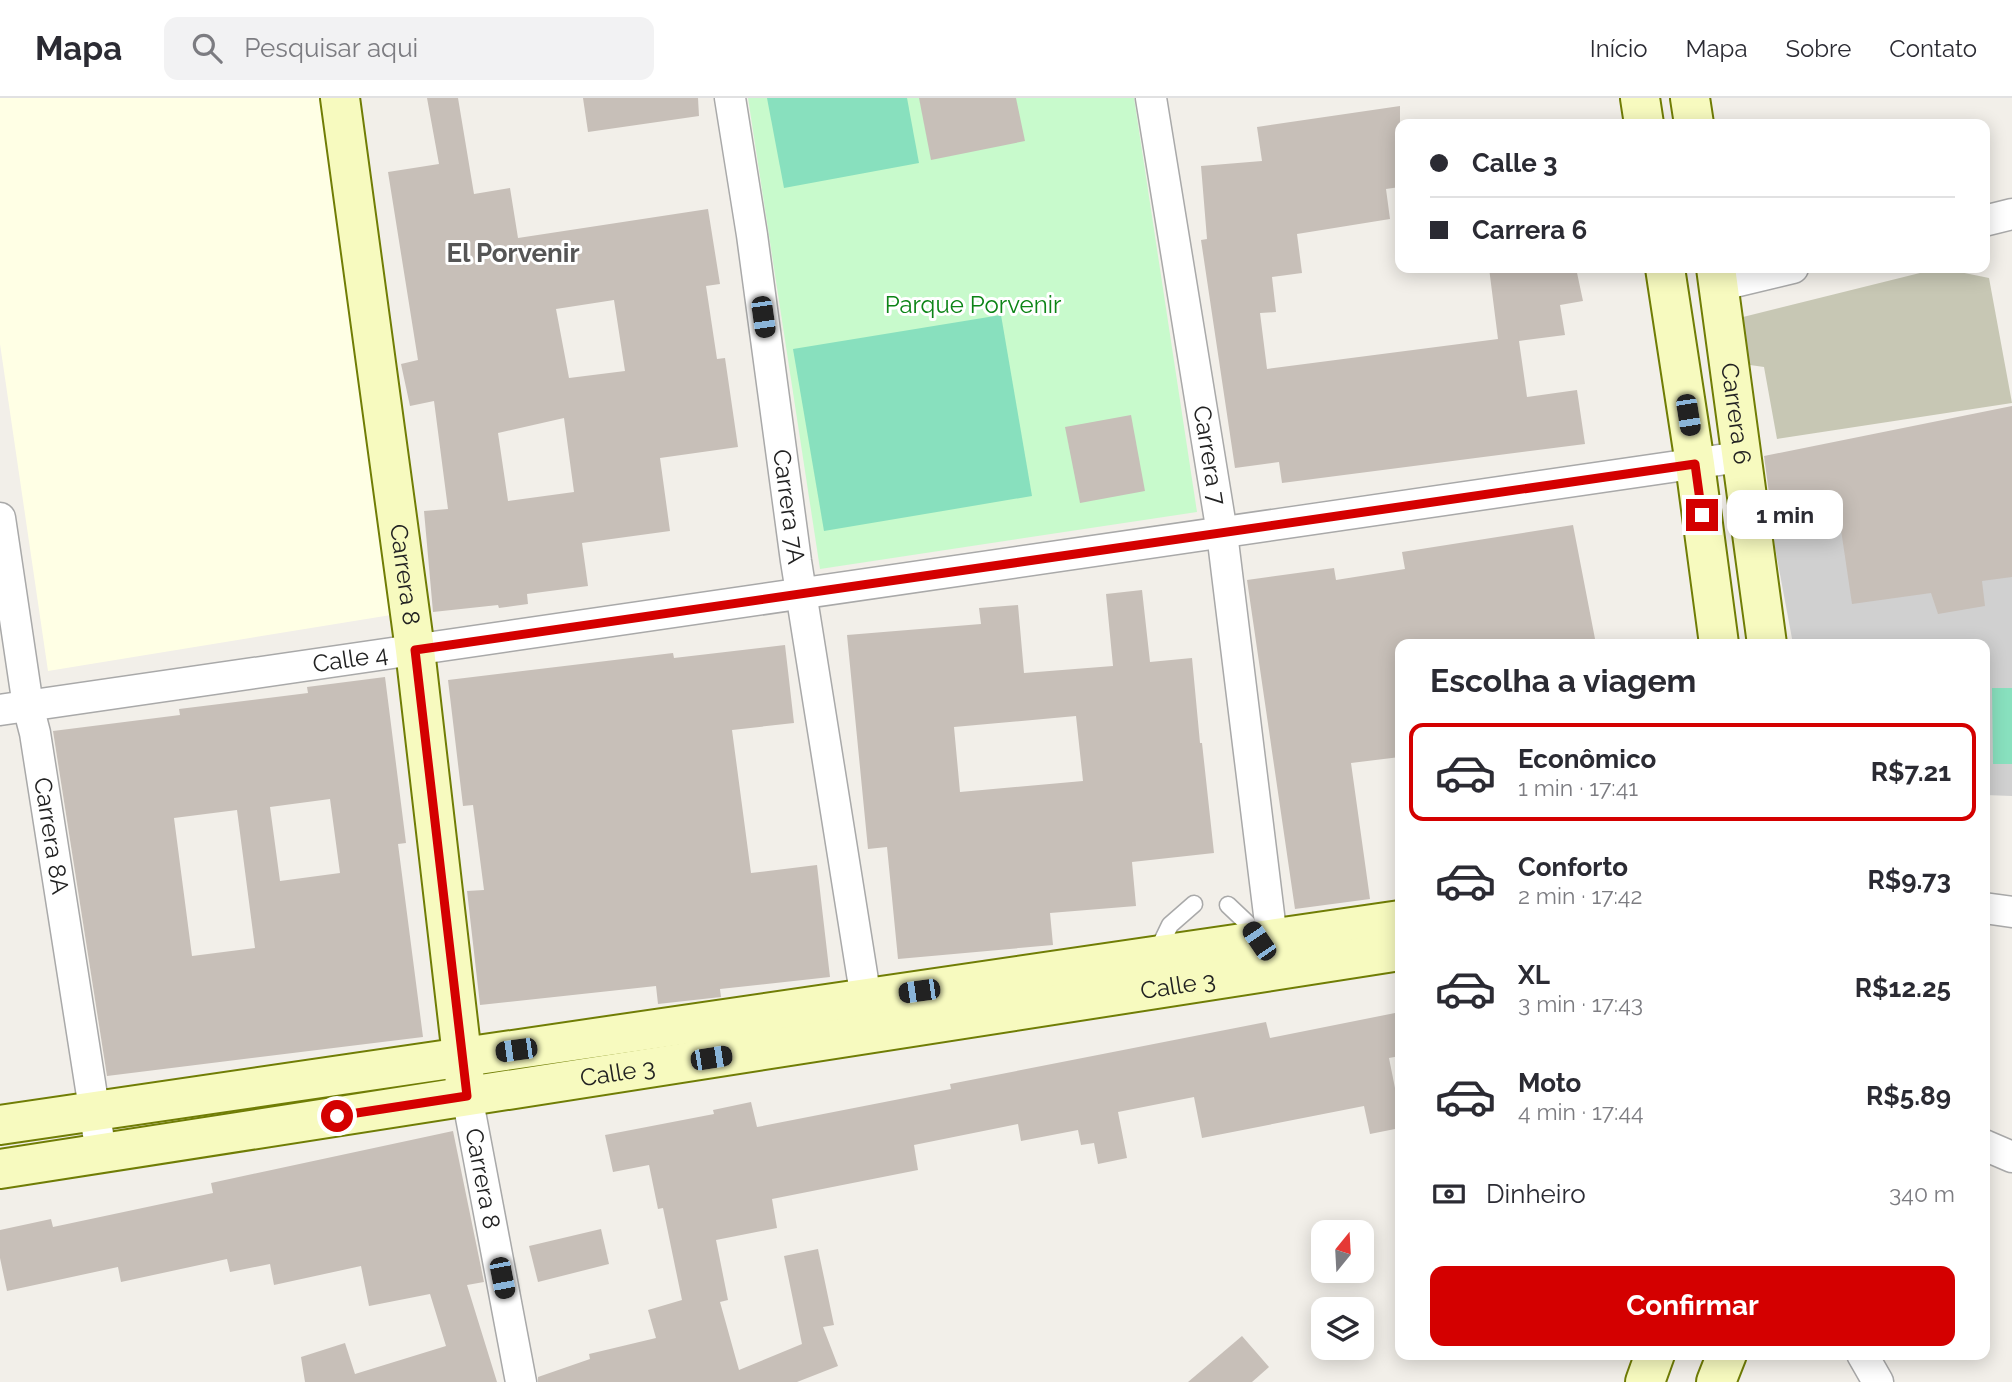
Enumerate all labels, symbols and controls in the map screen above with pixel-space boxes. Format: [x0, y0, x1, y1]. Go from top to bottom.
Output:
search box [164, 17, 654, 80]
text: Mapa [35, 29, 122, 68]
icon: search [188, 29, 226, 67]
text: Pesquisar aqui [244, 33, 418, 63]
text: Início [1590, 34, 1648, 63]
text: Mapa [1686, 34, 1747, 63]
text: Sobre [1785, 34, 1851, 63]
text: Contato [1889, 34, 1977, 63]
text: Calle 3 [1472, 148, 1558, 178]
text: Carrera 6 [1472, 215, 1587, 245]
district label: El Porvenir [447, 238, 579, 268]
park label: Parque Porvenir [885, 290, 1062, 319]
car [750, 295, 777, 339]
street label: Carrera 6 [1715, 361, 1757, 466]
car [1675, 393, 1702, 437]
street label: Carrera 7 [1187, 403, 1232, 507]
street label: Carrera 7A [767, 447, 811, 566]
callout: 1 min [1726, 490, 1842, 540]
route end [1686, 499, 1718, 531]
text: 1 min [1756, 501, 1814, 528]
street label: Carrera 8 [384, 522, 426, 627]
street label: Calle 4 [311, 639, 390, 678]
text: Escolha a viagem [1430, 662, 1696, 699]
icon: car [1434, 741, 1497, 804]
text: Econômico [1518, 744, 1656, 774]
text: R$7.21 [1871, 757, 1951, 787]
text: 1 min · 17:41 [1518, 774, 1638, 801]
street label: Carrera 8A [28, 775, 75, 896]
icon: car [1434, 849, 1497, 912]
text: Conforto [1518, 852, 1628, 882]
text: R$9.73 [1867, 865, 1951, 895]
text: 2 min · 17:42 [1518, 882, 1642, 909]
car [1239, 918, 1280, 964]
icon: car [1434, 957, 1497, 1020]
text: XL [1518, 960, 1550, 990]
street label: Calle 3 [1138, 965, 1217, 1005]
text: R$12.25 [1855, 973, 1951, 1003]
car [897, 978, 942, 1004]
text: 3 min · 17:43 [1518, 990, 1643, 1017]
car [494, 1037, 539, 1063]
car [689, 1044, 734, 1072]
street label: Calle 3 [578, 1052, 657, 1092]
icon: car [1434, 1065, 1497, 1128]
text: Moto [1518, 1068, 1581, 1098]
text: R$5.89 [1866, 1081, 1951, 1111]
text: 4 min · 17:44 [1518, 1098, 1644, 1125]
route start [321, 1100, 353, 1132]
street label: Carrera 8 [459, 1126, 507, 1231]
icon: cash [1430, 1175, 1468, 1213]
text: Dinheiro [1486, 1179, 1586, 1209]
text: 340 m [1889, 1180, 1955, 1207]
north arrow [1311, 1220, 1374, 1283]
map controls [1311, 1220, 1374, 1360]
car [488, 1255, 517, 1301]
button: Confirmar [1430, 1266, 1955, 1346]
button: layers [1311, 1297, 1374, 1360]

